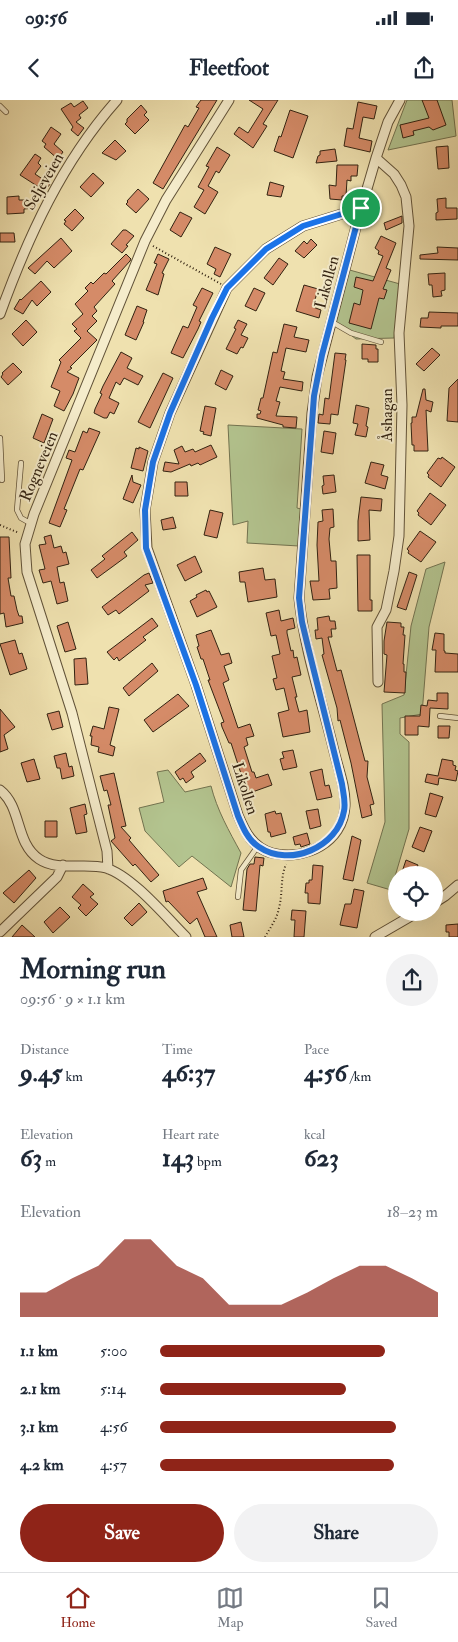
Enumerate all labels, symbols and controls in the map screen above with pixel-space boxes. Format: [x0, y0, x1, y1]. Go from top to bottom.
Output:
text: 09:56 [25, 6, 67, 30]
icon: back [20, 54, 48, 82]
text: Fleetfoot [189, 54, 269, 82]
icon: share [410, 54, 438, 82]
street label: Seljeveien [20, 149, 68, 214]
pin [340, 187, 382, 229]
icon: arrive [347, 194, 375, 222]
street label: Likollen [310, 254, 344, 311]
street label: Åshagan [377, 388, 397, 443]
street label: Rogneveien [15, 428, 63, 505]
street label: Likollen [227, 760, 263, 817]
map controls [388, 866, 443, 921]
button: locate [388, 866, 443, 921]
text: Morning run [20, 952, 166, 987]
button: share [386, 954, 438, 1006]
text: 09:56 · 9 × 1.1 km [20, 989, 125, 1009]
text: Distance [20, 1041, 69, 1058]
text: Time [162, 1041, 193, 1058]
text: Pace [304, 1041, 329, 1058]
text: 9.45 [20, 1058, 63, 1089]
text: 46:37 [162, 1058, 215, 1089]
text: 4:56 [304, 1058, 347, 1089]
text: km [63, 1068, 83, 1085]
text: /km [347, 1068, 371, 1085]
text: Elevation [20, 1126, 73, 1143]
text: Heart rate [162, 1126, 219, 1143]
text: kcal [304, 1126, 325, 1143]
text: 63 [20, 1143, 42, 1174]
text: 143 [162, 1143, 194, 1174]
text: 623 [304, 1143, 339, 1174]
text: m [42, 1153, 56, 1170]
text: bpm [194, 1153, 222, 1170]
text: Elevation [20, 1202, 81, 1222]
text: 18–23 m [387, 1202, 438, 1222]
text: 1.1 km [20, 1341, 58, 1361]
text: 5:00 [100, 1341, 127, 1361]
text: 2.1 km [20, 1379, 60, 1399]
text: 5:14 [100, 1379, 125, 1399]
text: 3.1 km [20, 1417, 58, 1437]
text: 4:56 [100, 1417, 128, 1437]
text: 4.2 km [20, 1455, 64, 1475]
text: 4:57 [100, 1455, 127, 1475]
button: Save [20, 1504, 224, 1562]
button: Share [234, 1504, 438, 1562]
tab: Home [61, 1584, 95, 1631]
tab: Map [216, 1584, 244, 1631]
tab: Saved [365, 1584, 397, 1631]

